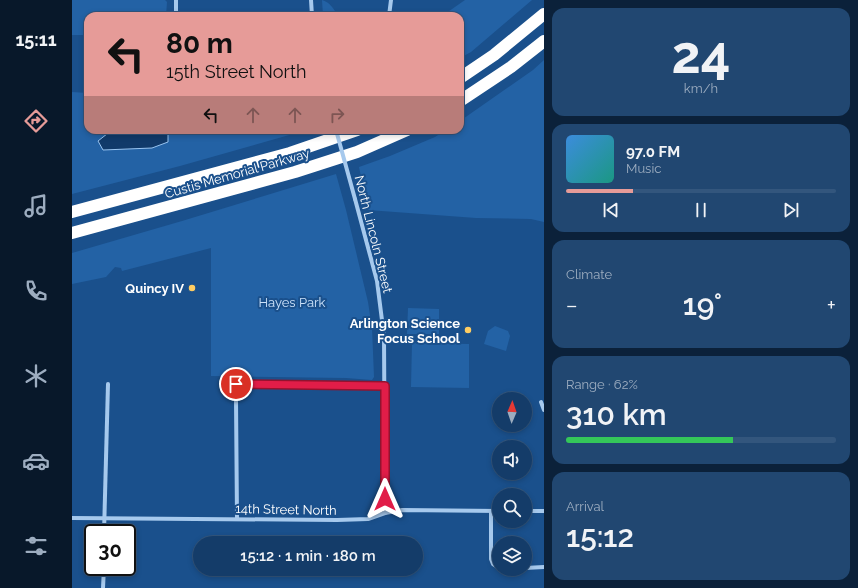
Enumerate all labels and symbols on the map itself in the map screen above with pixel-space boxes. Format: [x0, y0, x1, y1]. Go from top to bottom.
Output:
street label: Custis Memorial Parkway [163, 146, 311, 201]
street label: North Lincoln Street [352, 174, 396, 295]
place label: Quincy IV [125, 281, 184, 296]
marker: Quincy IV [187, 283, 197, 293]
park label: Hayes Park [259, 295, 326, 310]
place label: Arlington Science Focus School [350, 316, 461, 346]
marker: Arlington Science Focus School [463, 325, 473, 335]
pin [219, 367, 253, 401]
north arrow [492, 392, 532, 432]
position arrow [364, 478, 406, 520]
street label: 14th Street North [235, 501, 337, 518]
speed limit sign: 30 [84, 524, 136, 576]

